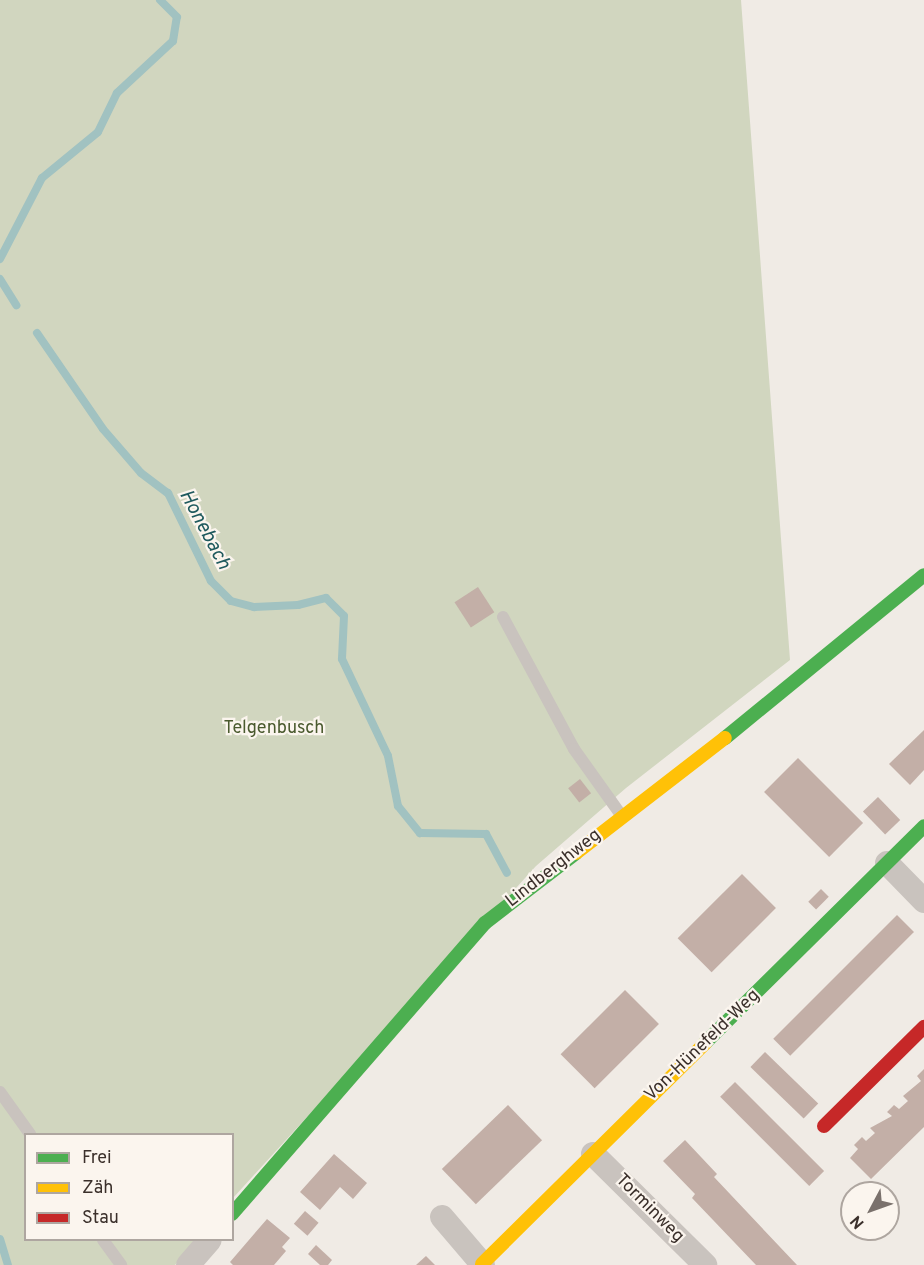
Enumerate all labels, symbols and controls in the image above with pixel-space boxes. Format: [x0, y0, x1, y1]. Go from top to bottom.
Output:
water label: Honebach [173, 486, 235, 574]
park label: Telgenbusch [224, 718, 324, 740]
street label: Lindberghweg [502, 825, 606, 913]
street label: Von-Hünefeld-Weg [641, 986, 765, 1106]
legend [24, 1133, 234, 1241]
text: Frei [82, 1147, 112, 1170]
street label: Torminweg [610, 1170, 688, 1248]
text: Zäh [82, 1177, 113, 1200]
north arrow [840, 1181, 900, 1241]
text: Stau [82, 1207, 119, 1230]
text: N [847, 1211, 869, 1232]

